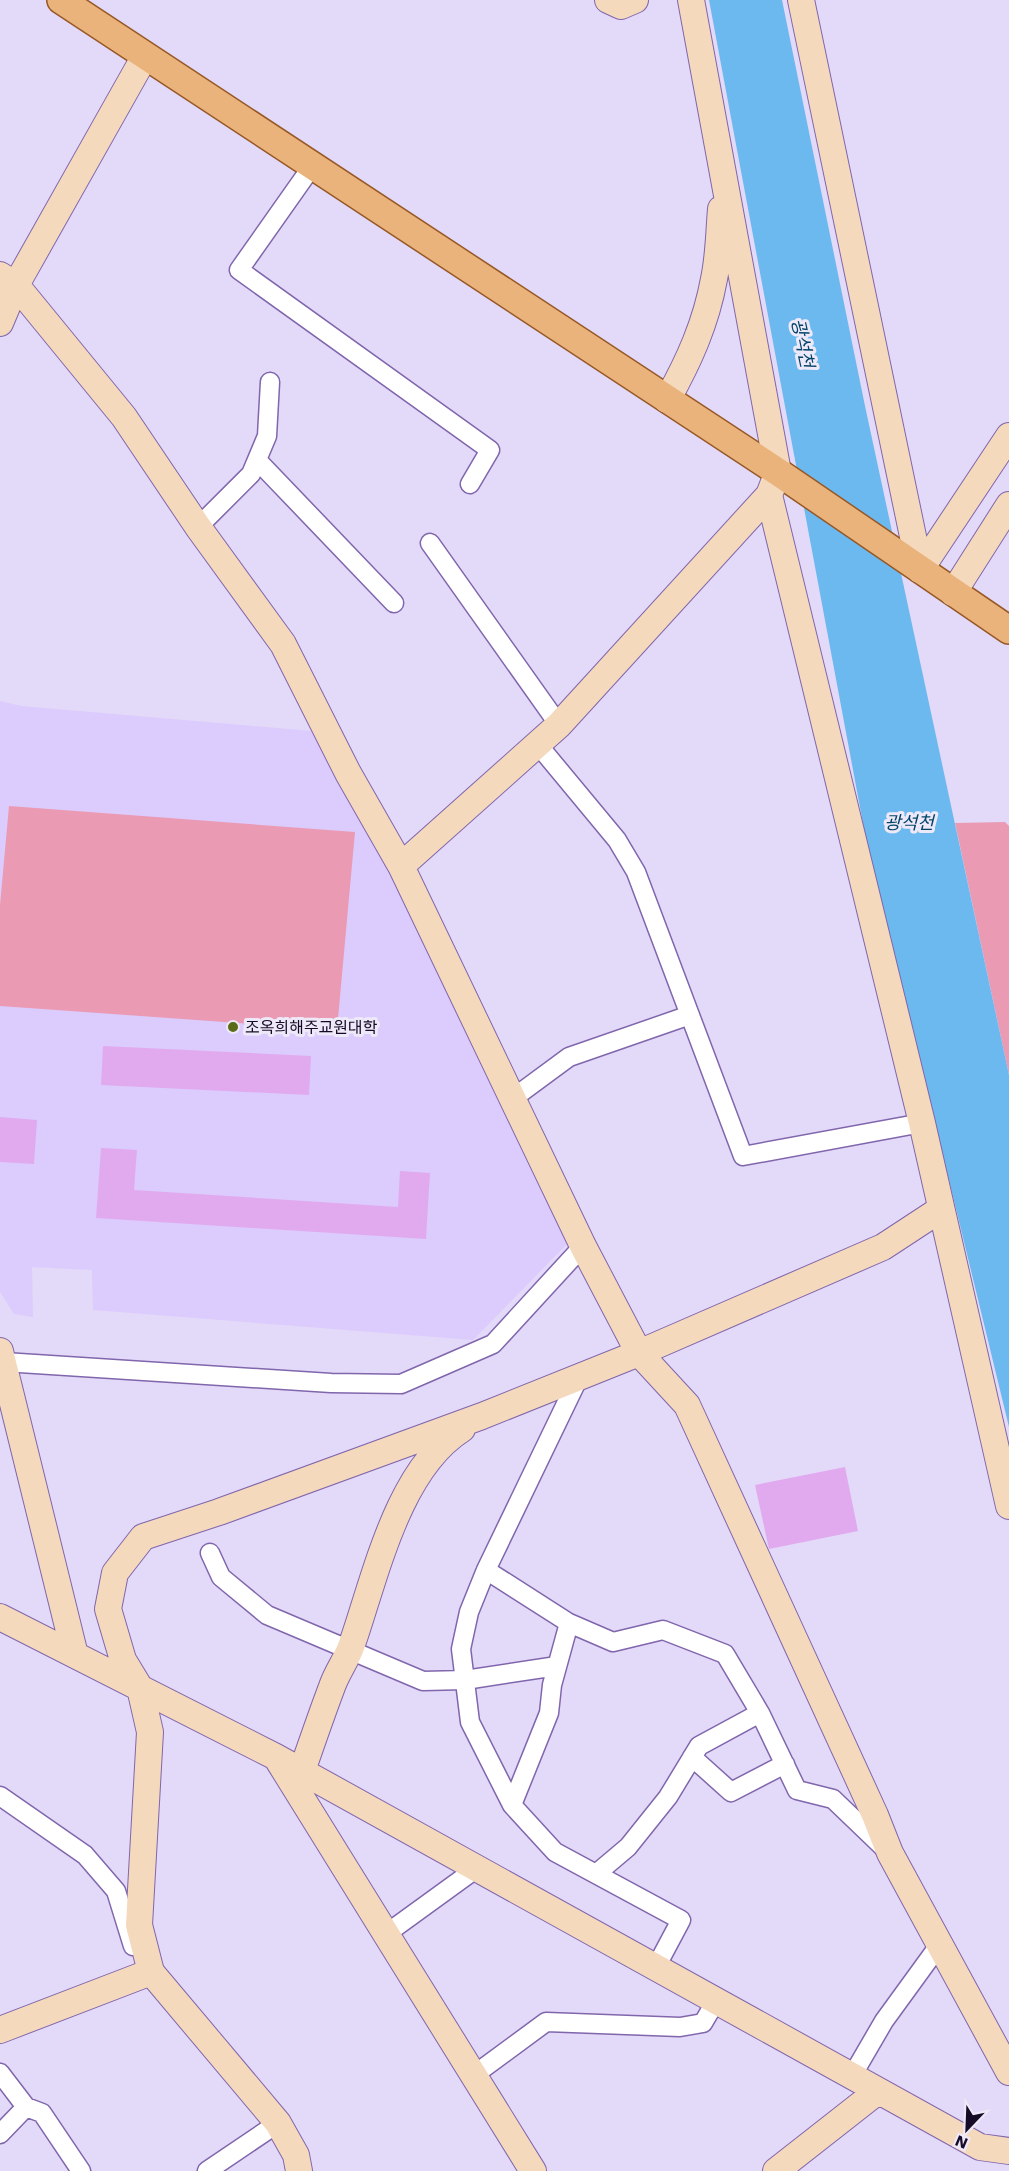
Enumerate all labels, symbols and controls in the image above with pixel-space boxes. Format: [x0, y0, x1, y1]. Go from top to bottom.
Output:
water label: 광석천 [788, 317, 819, 372]
water label: 광석천 [884, 812, 936, 833]
place label: 조옥희해주교원대학 [245, 1018, 378, 1037]
marker: 조옥희해주교원대학 [226, 1020, 240, 1034]
north arrow [937, 2099, 997, 2159]
text: N [952, 2131, 971, 2153]

